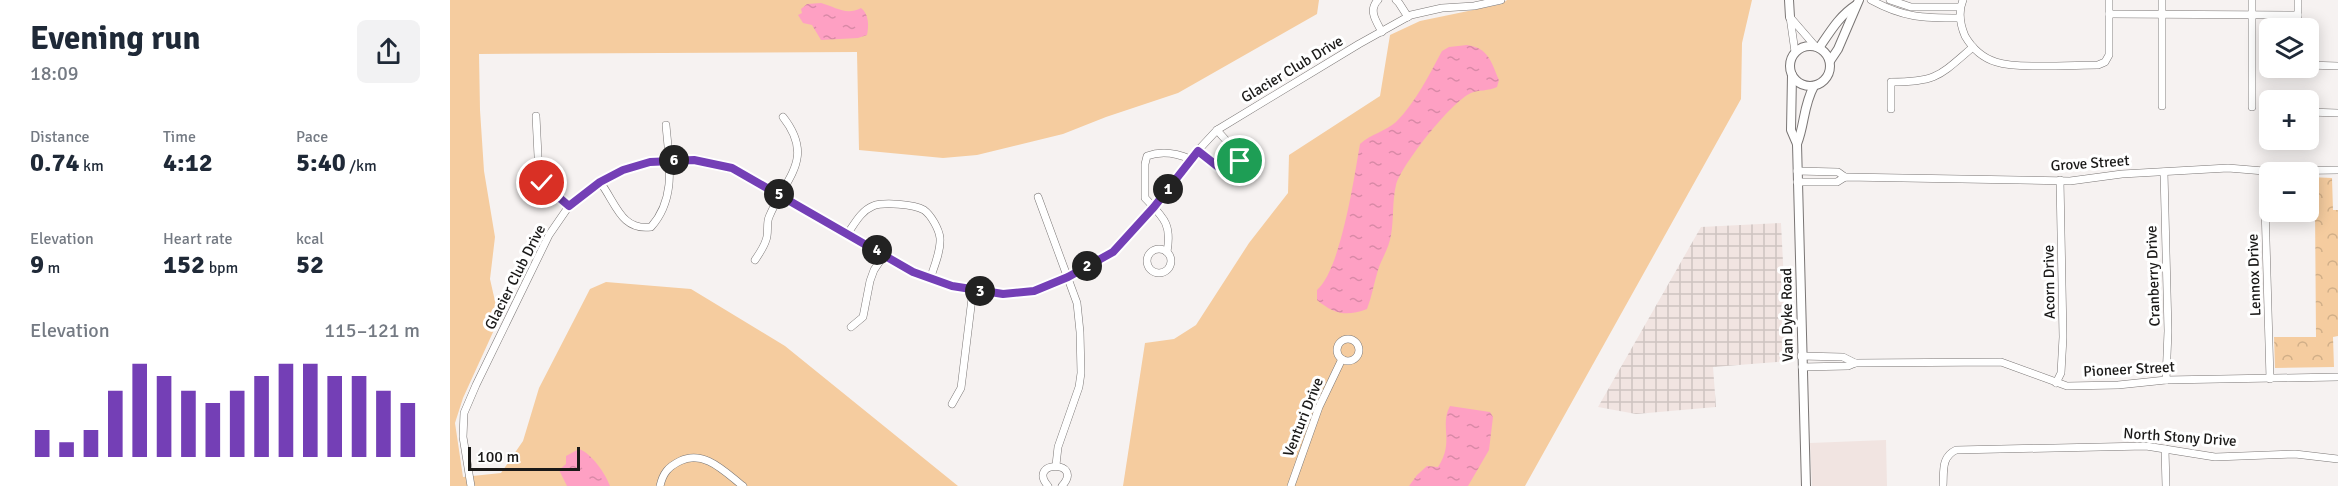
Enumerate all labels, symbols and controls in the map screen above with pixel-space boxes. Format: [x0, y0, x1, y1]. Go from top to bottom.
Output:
text: Evening run [30, 18, 200, 59]
map controls [2259, 18, 2319, 222]
button: layers [2259, 18, 2319, 78]
button: share [357, 20, 420, 83]
street label: Glacier Club Drive [1238, 32, 1346, 106]
text: 18:09 [30, 61, 79, 86]
button: + [2259, 90, 2319, 150]
text: Distance [30, 127, 90, 147]
text: Time [163, 127, 196, 147]
text: Pace [296, 127, 328, 147]
pin [1214, 135, 1265, 186]
icon: arrive [1223, 144, 1256, 177]
pin: 6 [659, 145, 689, 175]
text: 0.74 [30, 147, 80, 179]
text: 4:12 [163, 147, 213, 179]
text: 5:40 [296, 147, 346, 179]
text: 6 [670, 150, 678, 170]
street label: Grove Street [2050, 151, 2130, 175]
text: km [80, 156, 104, 176]
text: /km [346, 156, 377, 176]
pin [516, 157, 567, 208]
button: − [2259, 162, 2319, 222]
icon: check [525, 166, 558, 199]
pin: 1 [1153, 174, 1183, 204]
pin: 5 [764, 179, 794, 209]
text: 1 [1164, 179, 1172, 199]
text: 5 [775, 184, 783, 204]
street label: Glacier Club Drive [481, 221, 549, 333]
street label: Cranberry Drive [2142, 225, 2164, 327]
text: Elevation [30, 229, 94, 249]
text: Heart rate [163, 229, 232, 249]
text: kcal [296, 229, 324, 249]
street label: Lennox Drive [2244, 233, 2264, 317]
pin: 4 [862, 235, 892, 265]
text: 4 [873, 240, 881, 260]
street label: Acorn Drive [2039, 245, 2059, 319]
text: 9 [30, 249, 44, 281]
text: 152 [163, 249, 205, 281]
text: 52 [296, 249, 324, 281]
pin: 2 [1072, 251, 1102, 281]
text: 2 [1083, 256, 1091, 276]
text: m [44, 258, 60, 278]
text: bpm [205, 258, 238, 278]
street label: Van Dyke Road [1777, 268, 1797, 362]
pin: 3 [965, 276, 995, 306]
text: 3 [976, 281, 984, 301]
text: Elevation [30, 318, 110, 343]
text: 115–121 m [324, 318, 420, 343]
street label: Pioneer Street [2083, 358, 2175, 380]
street label: Venturi Drive [1279, 375, 1327, 459]
street label: North Stony Drive [2123, 424, 2237, 450]
scale bar [468, 444, 580, 472]
text: 100 m [477, 447, 519, 467]

